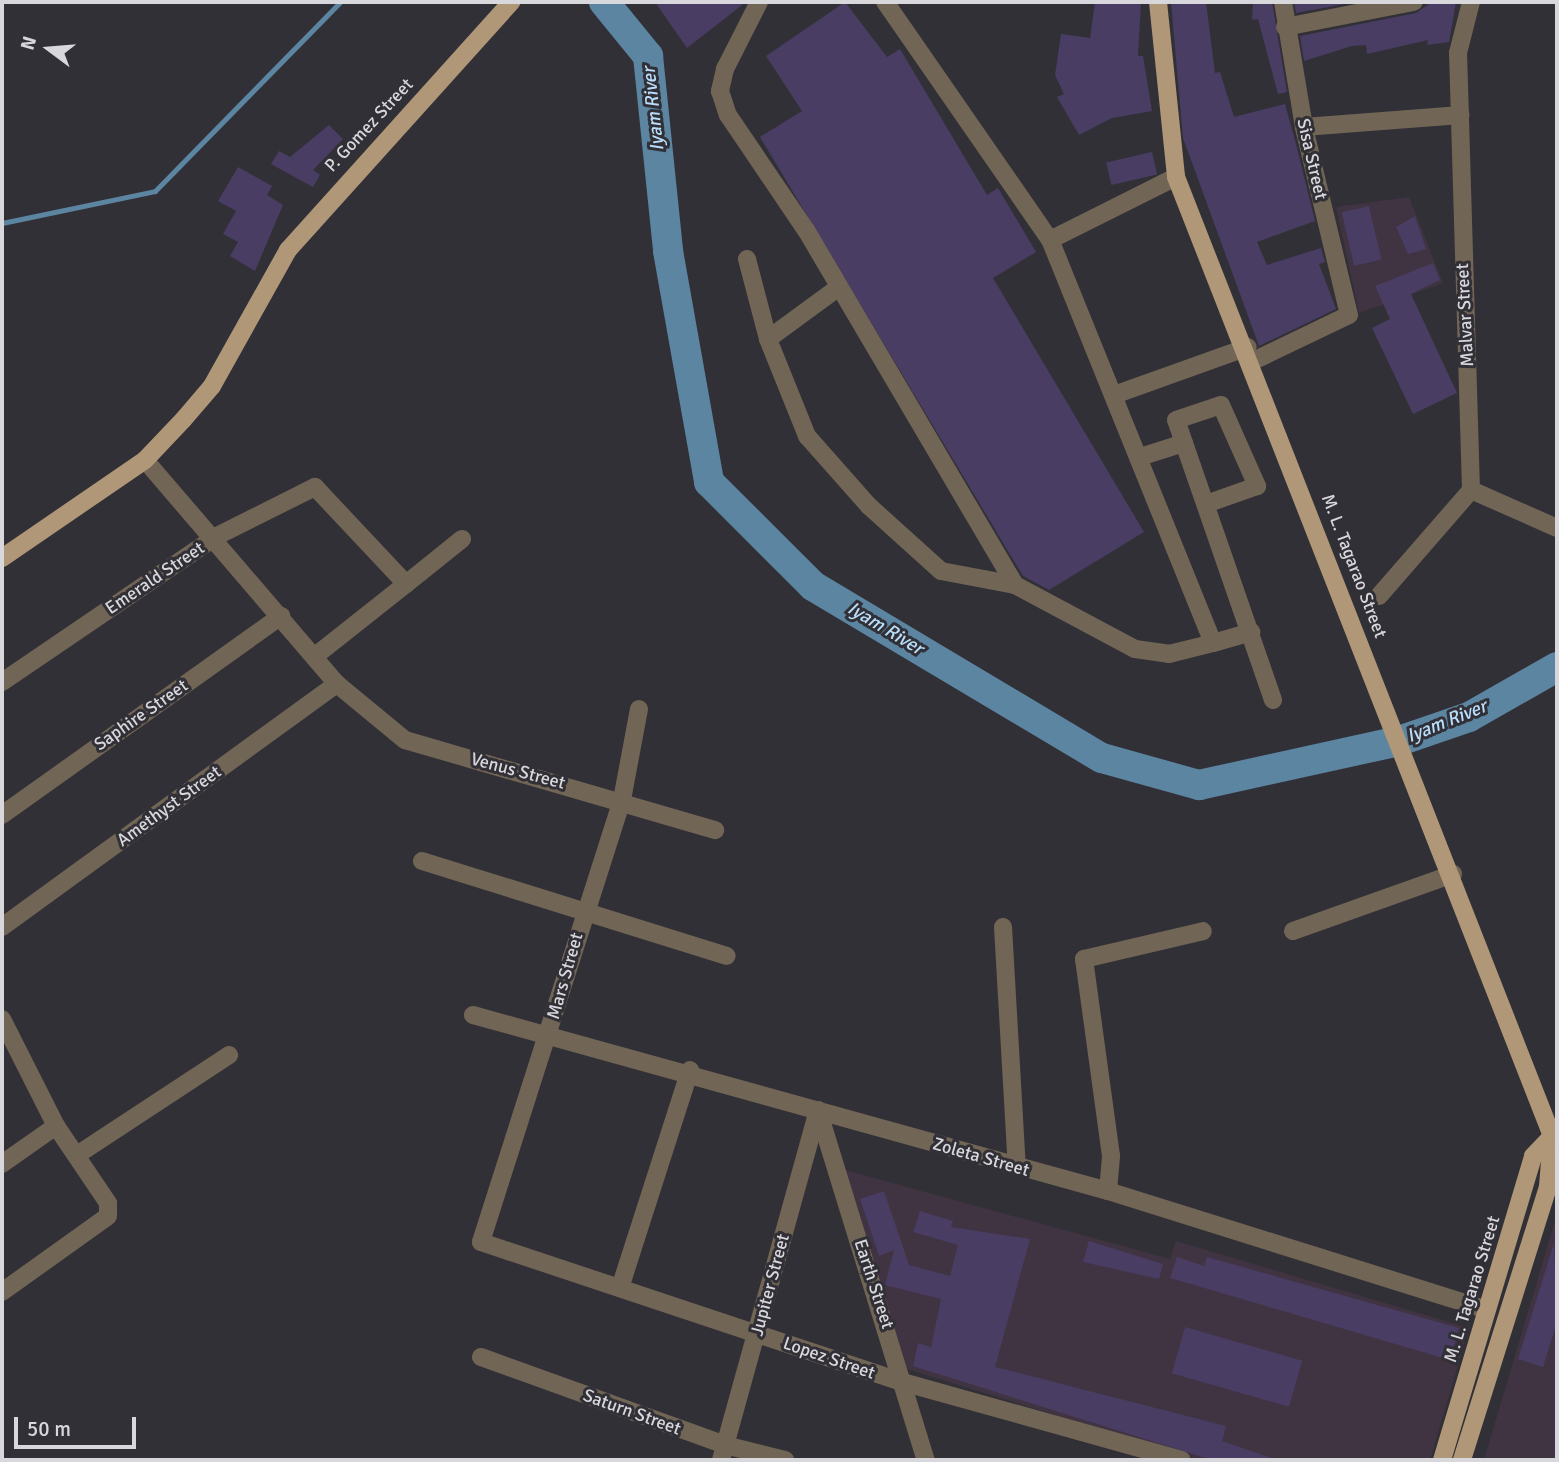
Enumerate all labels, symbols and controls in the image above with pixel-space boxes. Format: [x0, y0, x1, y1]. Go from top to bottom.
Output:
north arrow [14, 14, 84, 84]
text: N [15, 34, 42, 53]
water label: Iyam River [638, 66, 670, 152]
street label: P. Gomez Street [320, 74, 418, 176]
street label: Sisa Street [1292, 116, 1332, 202]
street label: Malvar Street [1452, 263, 1478, 367]
street label: M. L. Tagarao Street [1317, 491, 1391, 641]
street label: Emerald Street [101, 537, 209, 619]
water label: Iyam River [843, 597, 927, 661]
street label: Saphire Street [90, 675, 192, 755]
water label: Iyam River [1404, 696, 1490, 748]
street label: Venus Street [468, 748, 568, 794]
street label: Amethyst Street [113, 761, 225, 851]
street label: Mars Street [542, 930, 588, 1022]
street label: Zoleta Street [930, 1133, 1032, 1181]
street label: M. L. Tagarao Street [1439, 1213, 1505, 1365]
street label: Jupiter Street [746, 1232, 794, 1338]
street label: Earth Street [849, 1236, 899, 1332]
street label: Lopez Street [780, 1332, 878, 1384]
street label: Saturn Street [580, 1384, 684, 1440]
scale bar [18, 1402, 140, 1446]
text: 50 m [27, 1416, 71, 1442]

